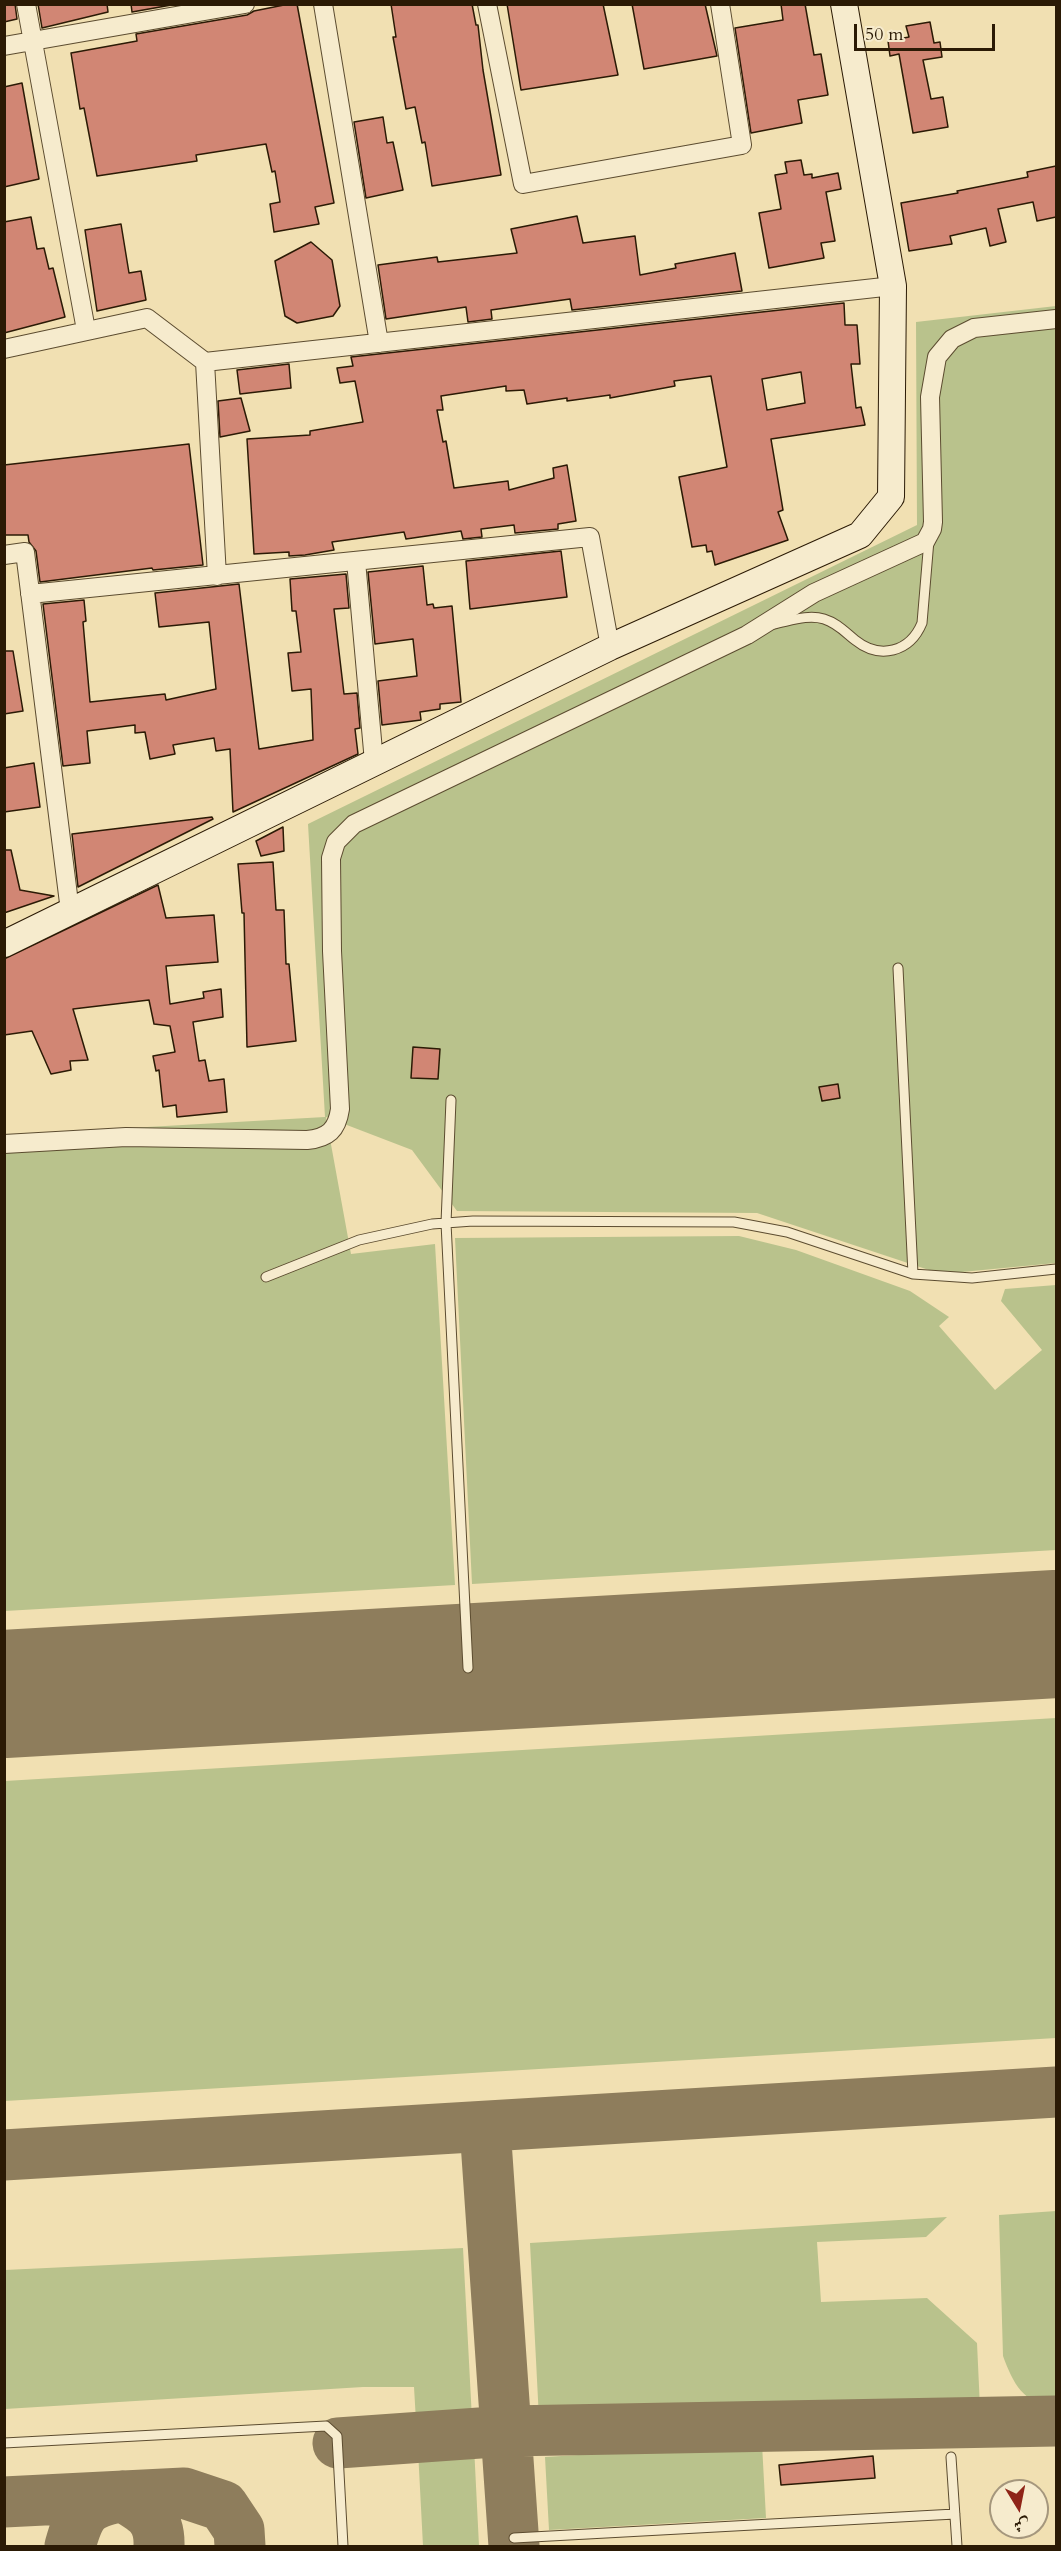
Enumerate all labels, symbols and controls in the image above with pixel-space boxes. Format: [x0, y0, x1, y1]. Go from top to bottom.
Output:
scale bar [857, 12, 998, 50]
text: 50 m [865, 22, 904, 47]
north arrow [989, 2479, 1049, 2539]
text: ش [1012, 2513, 1032, 2537]

